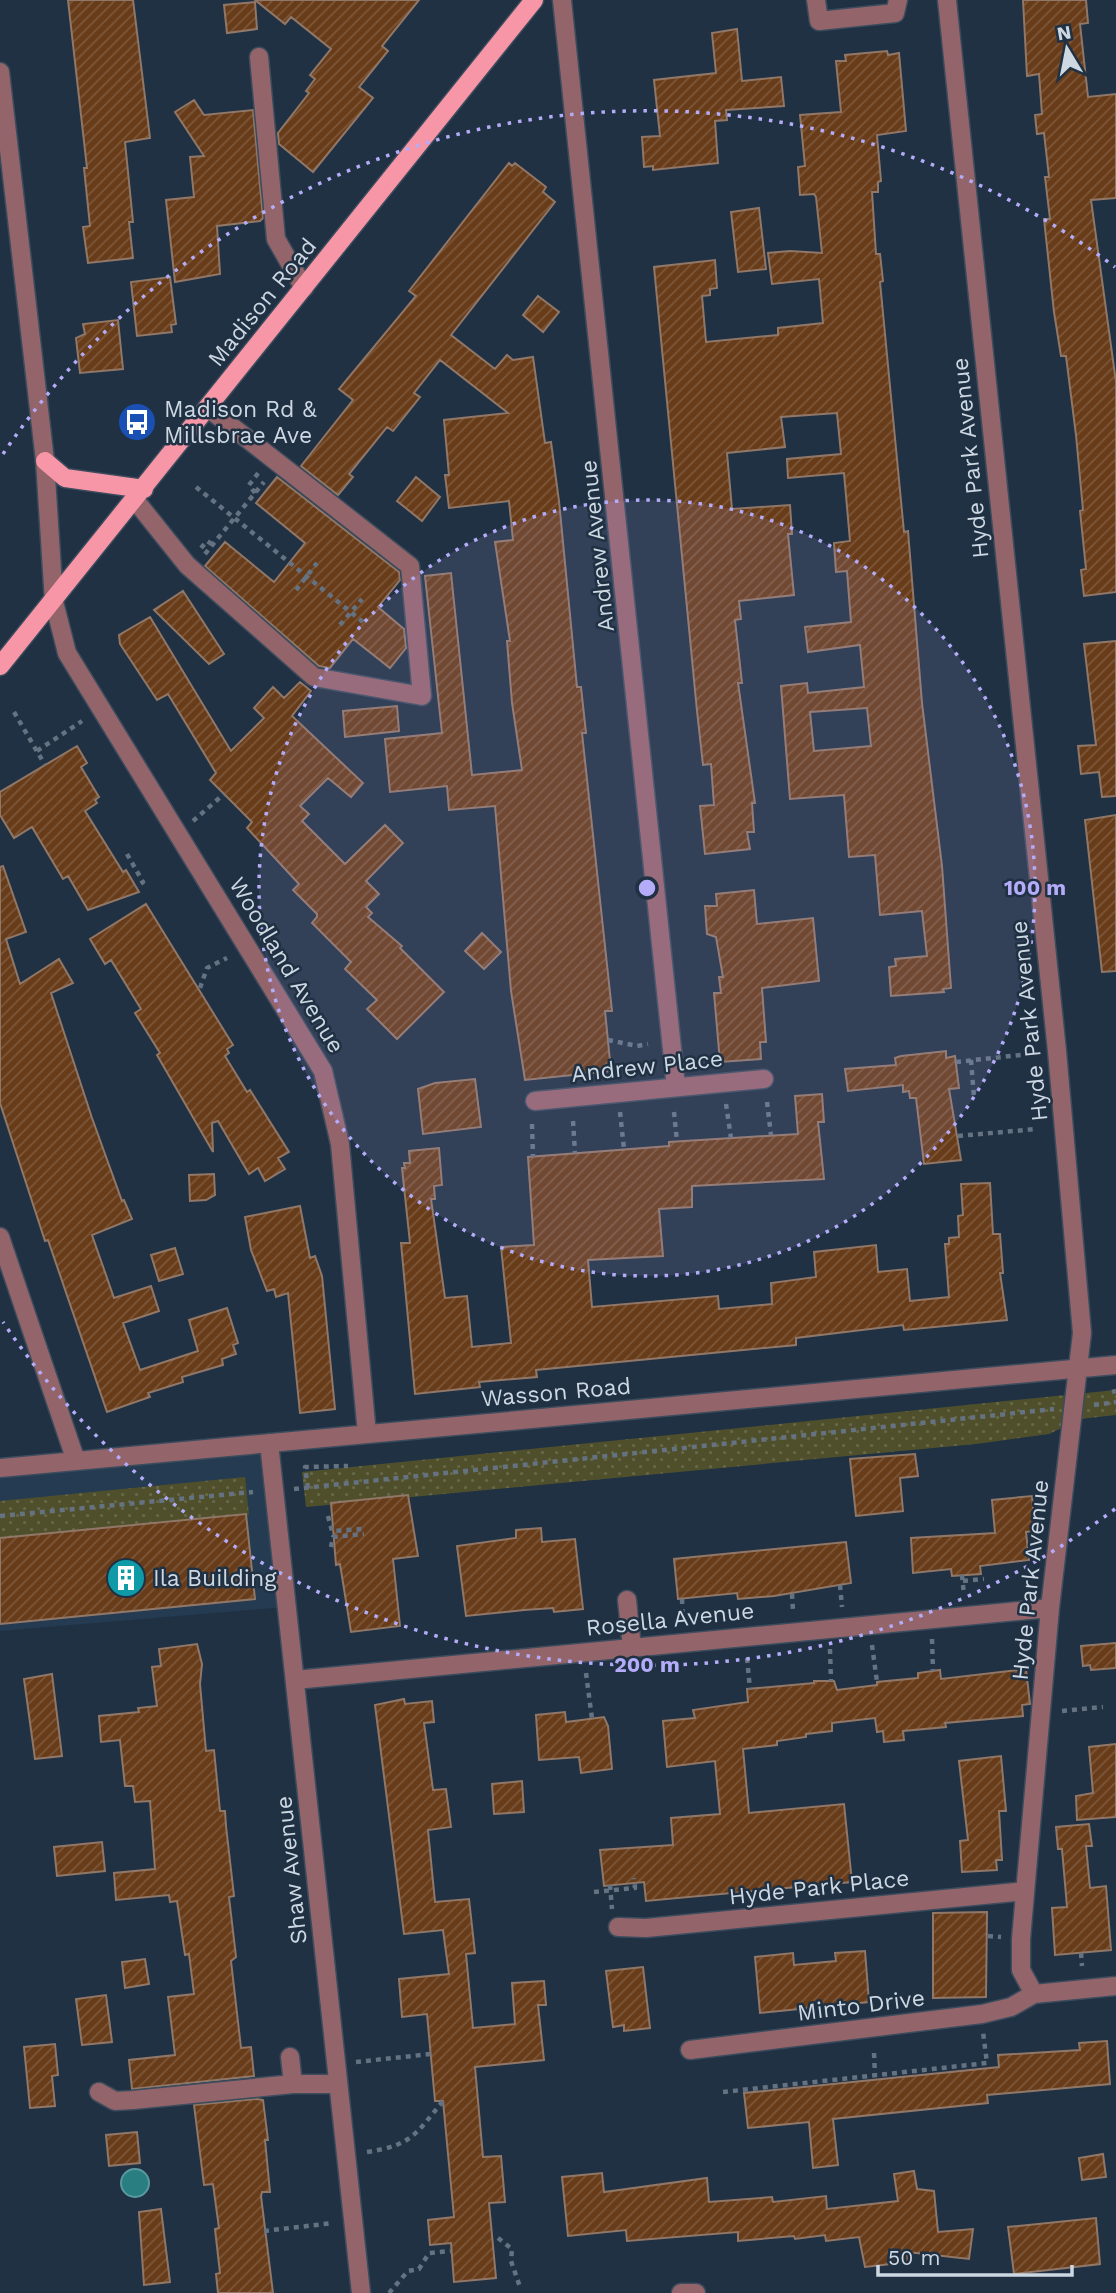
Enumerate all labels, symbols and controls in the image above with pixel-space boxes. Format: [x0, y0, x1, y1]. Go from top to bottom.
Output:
north arrow [1032, 14, 1102, 84]
text: N [1055, 20, 1073, 45]
street label: Madison Road [202, 233, 322, 372]
street label: Hyde Park Avenue [947, 356, 994, 560]
place label: Madison Rd & Millsbrae Ave [164, 396, 317, 449]
bus stop icon: Madison Rd & Millsbrae Ave [116, 401, 158, 443]
street label: Andrew Avenue [575, 459, 620, 633]
street label: Woodland Avenue [223, 872, 350, 1058]
text: 100 m [1004, 875, 1066, 900]
centre of rings [635, 876, 659, 900]
street label: Hyde Park Avenue [1006, 919, 1053, 1123]
street label: Andrew Place [570, 1045, 724, 1088]
street label: Wasson Road [480, 1372, 632, 1413]
street label: Hyde Park Avenue [1007, 1478, 1054, 1682]
building icon: Ila Building [105, 1557, 147, 1599]
place label: Ila Building [153, 1565, 277, 1592]
street label: Rosella Avenue [585, 1597, 755, 1642]
text: 200 m [614, 1652, 680, 1677]
street label: Shaw Avenue [270, 1795, 313, 1945]
street label: Hyde Park Place [727, 1865, 911, 1910]
street label: Minto Drive [796, 1984, 926, 2027]
scale bar [878, 2234, 1072, 2278]
text: 50 m [888, 2245, 940, 2270]

